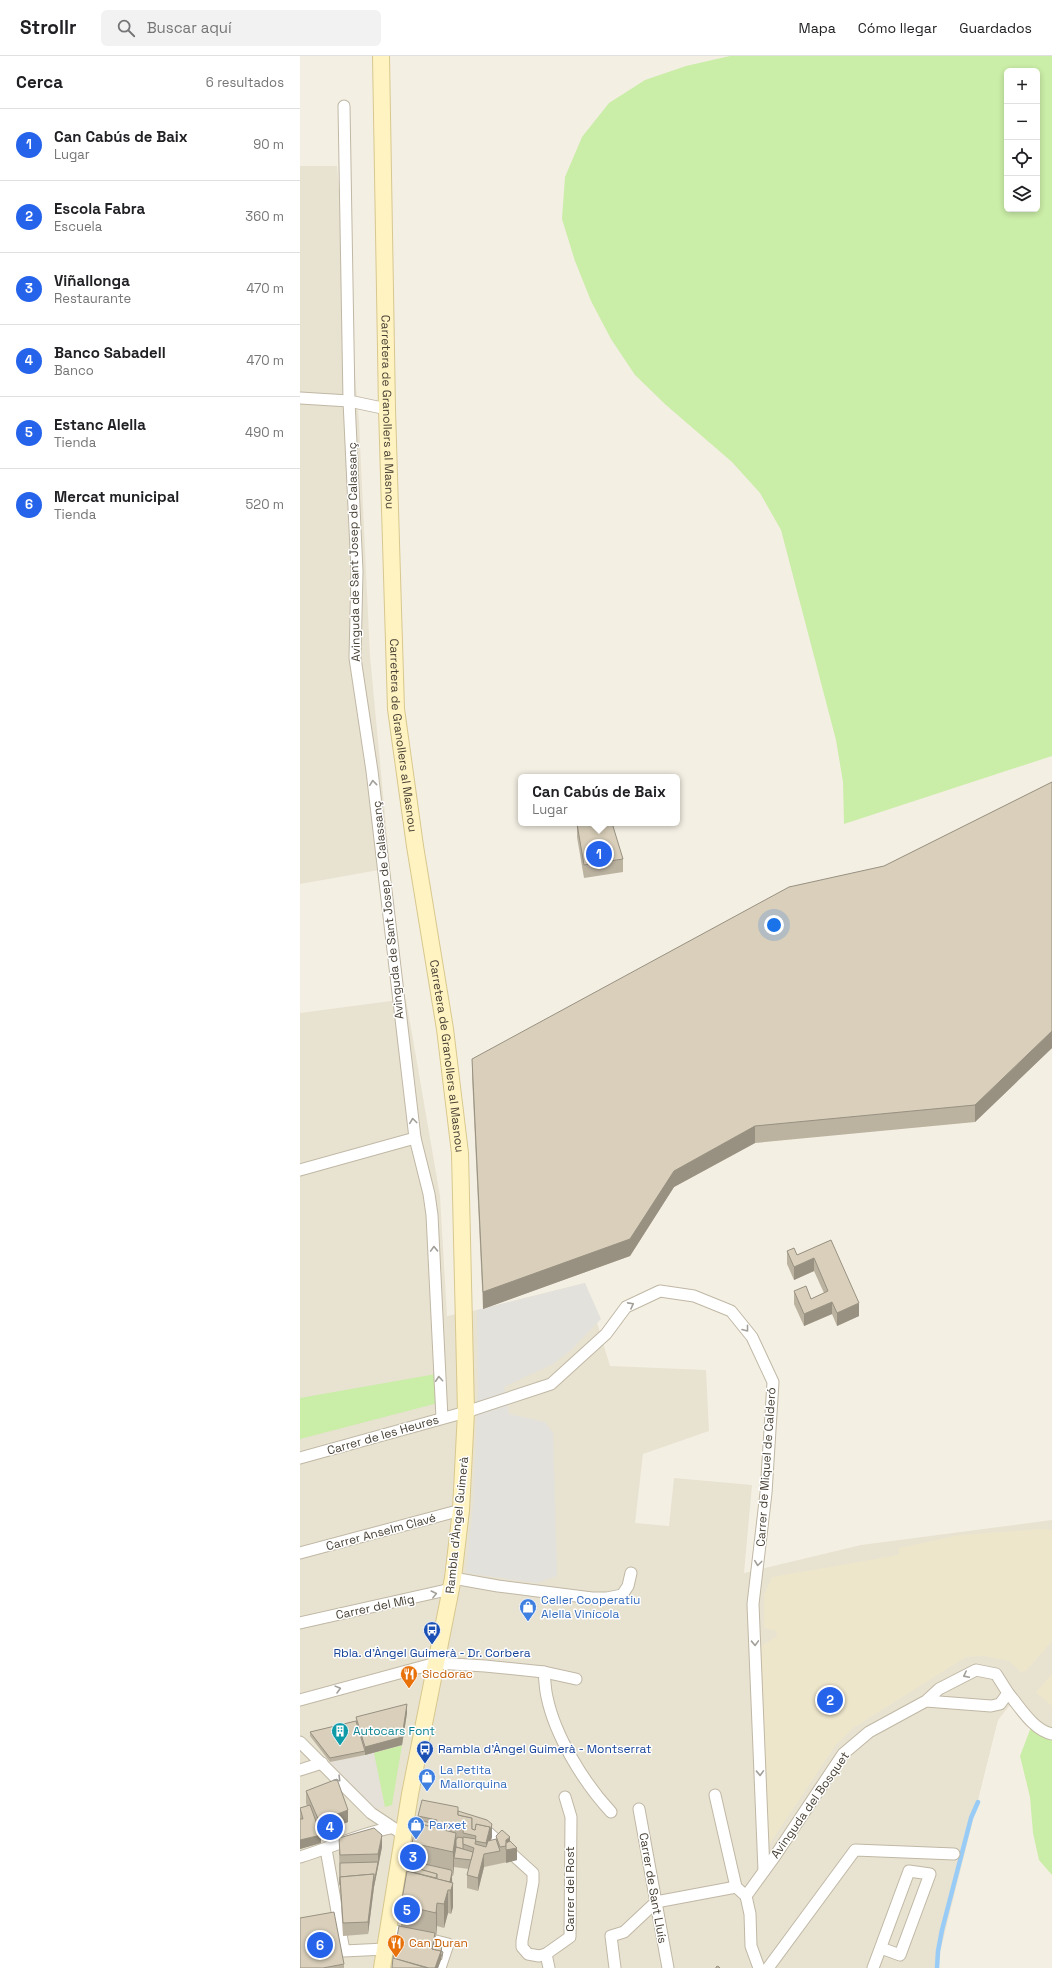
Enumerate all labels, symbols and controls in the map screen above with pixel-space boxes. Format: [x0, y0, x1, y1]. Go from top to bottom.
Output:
search box [101, 10, 381, 46]
text: Strollr [20, 15, 77, 40]
icon: search [115, 17, 137, 39]
text: Buscar aquí [147, 18, 232, 37]
text: Mapa [799, 19, 836, 37]
text: Cómo llegar [858, 19, 937, 37]
text: Guardados [959, 19, 1032, 37]
map controls [1004, 68, 1040, 212]
button: + [1004, 68, 1040, 104]
text: Cerca [16, 71, 63, 93]
text: 6 resultados [206, 74, 284, 91]
button: − [1004, 104, 1040, 140]
text: Can Cabús de Baix [54, 127, 188, 146]
text: 1 [26, 136, 32, 153]
text: 90 m [253, 136, 284, 153]
button: locate [1004, 140, 1040, 176]
text: Lugar [54, 146, 90, 163]
button: layers [1004, 176, 1040, 212]
text: Escola Fabra [54, 199, 145, 218]
text: 2 [25, 208, 33, 225]
text: 360 m [245, 208, 284, 225]
text: Escuela [54, 218, 102, 235]
text: Viñallonga [54, 271, 130, 290]
text: 3 [25, 280, 33, 297]
text: 470 m [246, 280, 284, 297]
text: Restaurante [54, 290, 131, 307]
street label: Carretera de Granollers al Masnou [377, 315, 398, 509]
text: Banco Sabadell [54, 343, 166, 362]
text: 4 [25, 352, 33, 369]
text: 470 m [246, 352, 284, 369]
text: Banco [54, 362, 94, 379]
text: Estanc Alella [54, 415, 146, 434]
text: 5 [25, 424, 33, 441]
text: 490 m [245, 424, 284, 441]
text: Tienda [54, 434, 96, 451]
street label: Avinguda de Sant Josep de Calassanç [344, 442, 364, 662]
text: Mercat municipal [54, 487, 179, 506]
text: 6 [25, 496, 33, 513]
text: 520 m [246, 496, 284, 513]
text: Tienda [54, 506, 96, 523]
street label: Carretera de Granollers al Masnou [386, 638, 421, 833]
popup [518, 774, 680, 826]
one-way arrow [369, 780, 378, 786]
text: Can Cabús de Baix [532, 782, 666, 801]
street label: Avinguda de Sant Josep de Calassanç [369, 800, 407, 1020]
text: Lugar [532, 801, 568, 818]
pin: 1 [586, 839, 612, 869]
your location [764, 915, 784, 935]
street label: Carretera de Granollers al Masnou [426, 958, 468, 1153]
one-way arrow [409, 1118, 418, 1124]
one-way arrow [430, 1246, 439, 1252]
one-way arrow [626, 1302, 634, 1310]
one-way arrow [741, 1324, 748, 1331]
one-way arrow [435, 1376, 444, 1382]
street label: Carrer de Miquel de Calderó [752, 1387, 780, 1547]
street label: Carrer de les Heures [325, 1411, 441, 1459]
street label: Rambla d'Àngel Guimerà [442, 1456, 472, 1594]
street label: Carrer Anselm Clavé [324, 1510, 438, 1554]
one-way arrow [754, 1560, 763, 1566]
one-way arrow [431, 1590, 437, 1598]
street label: Carrer del Mig [334, 1591, 416, 1623]
place label: Celler Cooperatiu Alella Vinícola [541, 1592, 640, 1622]
shop icon: Celler Cooperatiu Alella Vinícola [518, 1597, 538, 1622]
bus stop icon: Rbla. d'Àngel Guimerà - Dr. Corbera [422, 1620, 442, 1645]
one-way arrow [750, 1640, 759, 1646]
place label: Rbla. d'Àngel Guimerà - Dr. Corbera [333, 1645, 531, 1661]
restaurant icon: Sicdorac [399, 1664, 419, 1689]
place label: Sicdorac [422, 1666, 473, 1682]
one-way arrow [963, 1670, 971, 1678]
pin: 2 [817, 1685, 843, 1715]
one-way arrow [334, 1686, 341, 1694]
building icon: Autocars Font [330, 1721, 350, 1746]
place label: Autocars Font [353, 1723, 435, 1739]
bus stop icon: Rambla d'Àngel Guimerà - Montserrat [415, 1739, 435, 1764]
place label: Rambla d'Àngel Guimerà - Montserrat [438, 1741, 652, 1757]
street label: Avinguda del Bosquet [767, 1748, 853, 1862]
place label: La Petita Mallorquina [440, 1762, 507, 1792]
shop icon: La Petita Mallorquina [417, 1767, 437, 1792]
one-way arrow [756, 1770, 764, 1776]
one-way arrow [333, 1774, 340, 1782]
pin: 4 [317, 1812, 343, 1842]
shop icon: Parxet [406, 1815, 426, 1840]
place label: Parxet [429, 1817, 467, 1833]
street label: Carrer de Sant Lluís [635, 1831, 671, 1945]
pin: 3 [400, 1842, 426, 1872]
street label: Carrer del Rost [562, 1846, 578, 1932]
pin: 5 [394, 1895, 420, 1925]
pin: 6 [307, 1930, 333, 1960]
restaurant icon: Can Duran [386, 1933, 406, 1958]
place label: Can Duran [409, 1935, 468, 1951]

